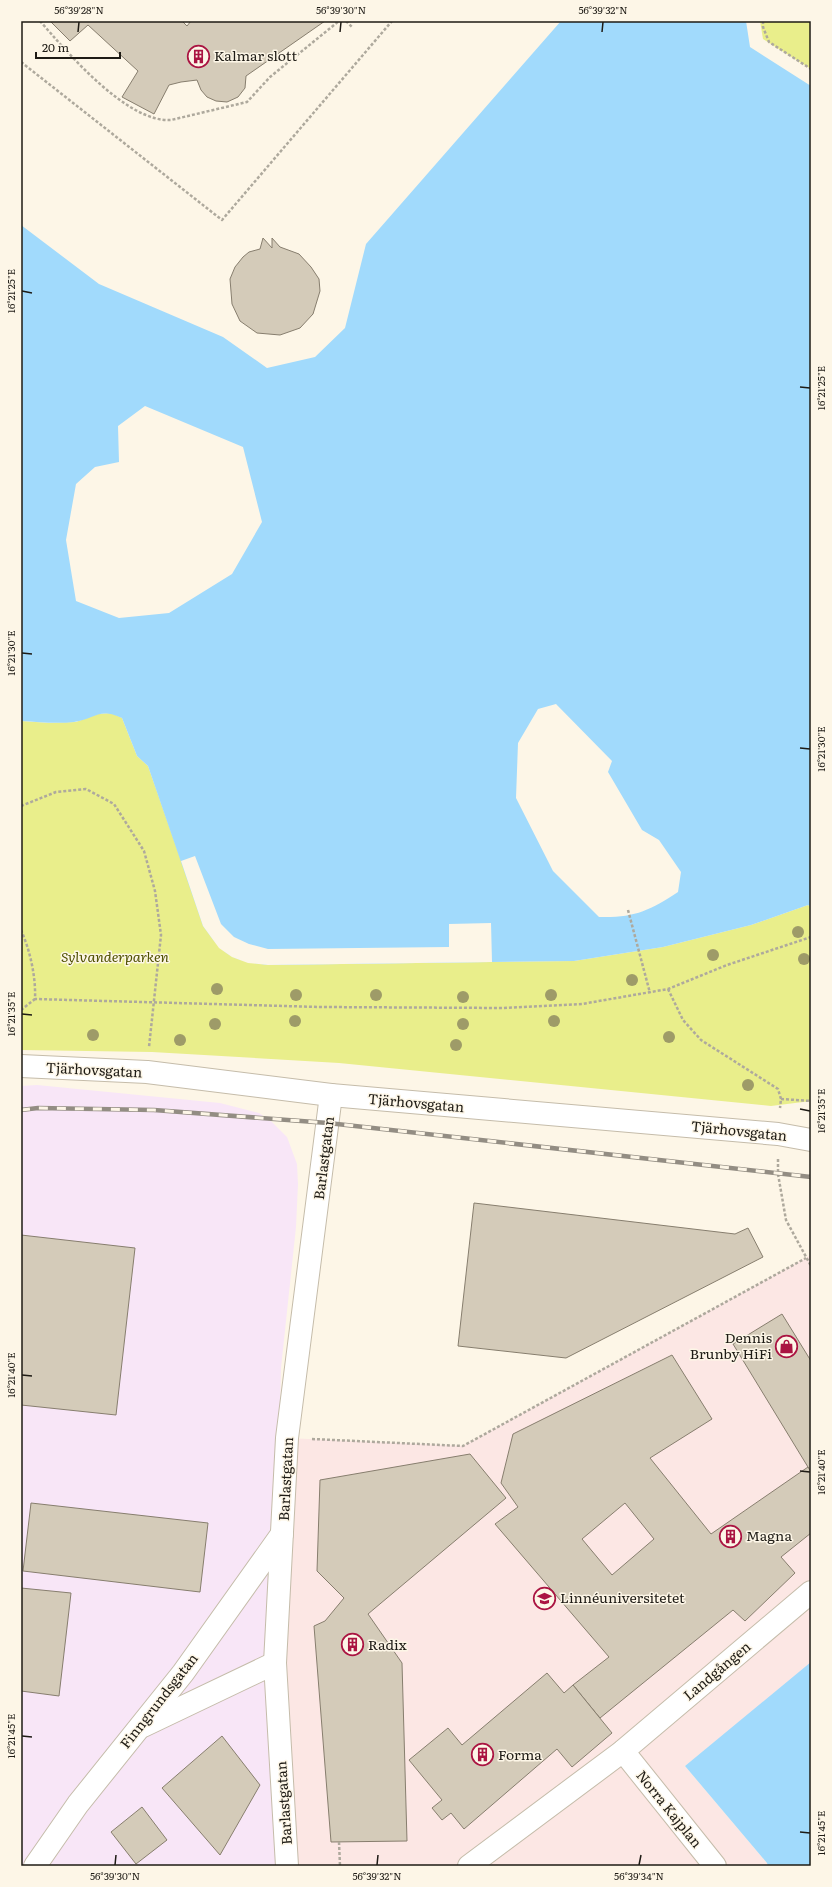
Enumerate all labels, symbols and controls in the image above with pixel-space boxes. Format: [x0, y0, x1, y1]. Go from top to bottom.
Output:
text: 56°39'28"N [54, 2, 104, 17]
text: 56°39'30"N [316, 2, 366, 17]
text: 56°39'32"N [578, 2, 628, 17]
scale bar [36, 34, 120, 60]
text: 20 m [42, 38, 69, 56]
building icon: Kalmar slott [185, 43, 211, 69]
place label: Kalmar slott [214, 45, 297, 65]
text: 16°21'25"E [3, 269, 18, 313]
text: 16°21'25"E [813, 366, 828, 410]
text: 16°21'30"E [3, 630, 18, 676]
text: 16°21'30"E [813, 726, 828, 772]
park label: Sylvanderparken [61, 946, 170, 966]
text: 16°21'35"E [3, 992, 18, 1036]
street label: Tjärhovsgatan [45, 1056, 143, 1082]
street label: Tjärhovsgatan [367, 1088, 465, 1116]
text: 16°21'35"E [813, 1089, 828, 1133]
street label: Barlastgatan [308, 1115, 338, 1201]
street label: Tjärhovsgatan [690, 1115, 788, 1145]
place label: Dennis Brunby HiFi [690, 1327, 772, 1363]
shop icon: Dennis Brunby HiFi [774, 1333, 800, 1359]
text: 16°21'40"E [3, 1352, 18, 1398]
street label: Barlastgatan [273, 1437, 297, 1521]
text: 16°21'40"E [813, 1449, 828, 1495]
building icon: Magna [717, 1523, 743, 1549]
place label: Magna [746, 1525, 792, 1545]
school or university icon: Linnéuniversitetet [532, 1585, 558, 1611]
place label: Linnéuniversitetet [560, 1587, 685, 1607]
building icon: Radix [339, 1632, 365, 1658]
place label: Radix [368, 1634, 407, 1654]
street label: Landgången [678, 1636, 754, 1704]
street label: Finngrundsgatan [115, 1649, 202, 1752]
text: 16°21'45"E [3, 1714, 18, 1758]
building icon: Forma [470, 1742, 496, 1768]
place label: Forma [498, 1744, 542, 1764]
street label: Barlastgatan [270, 1761, 296, 1846]
street label: Norra Kajplan [632, 1765, 707, 1851]
text: 16°21'45"E [813, 1811, 828, 1855]
text: 56°39'30"N [90, 1868, 140, 1883]
text: 56°39'32"N [352, 1868, 402, 1883]
text: 56°39'34"N [614, 1868, 664, 1883]

